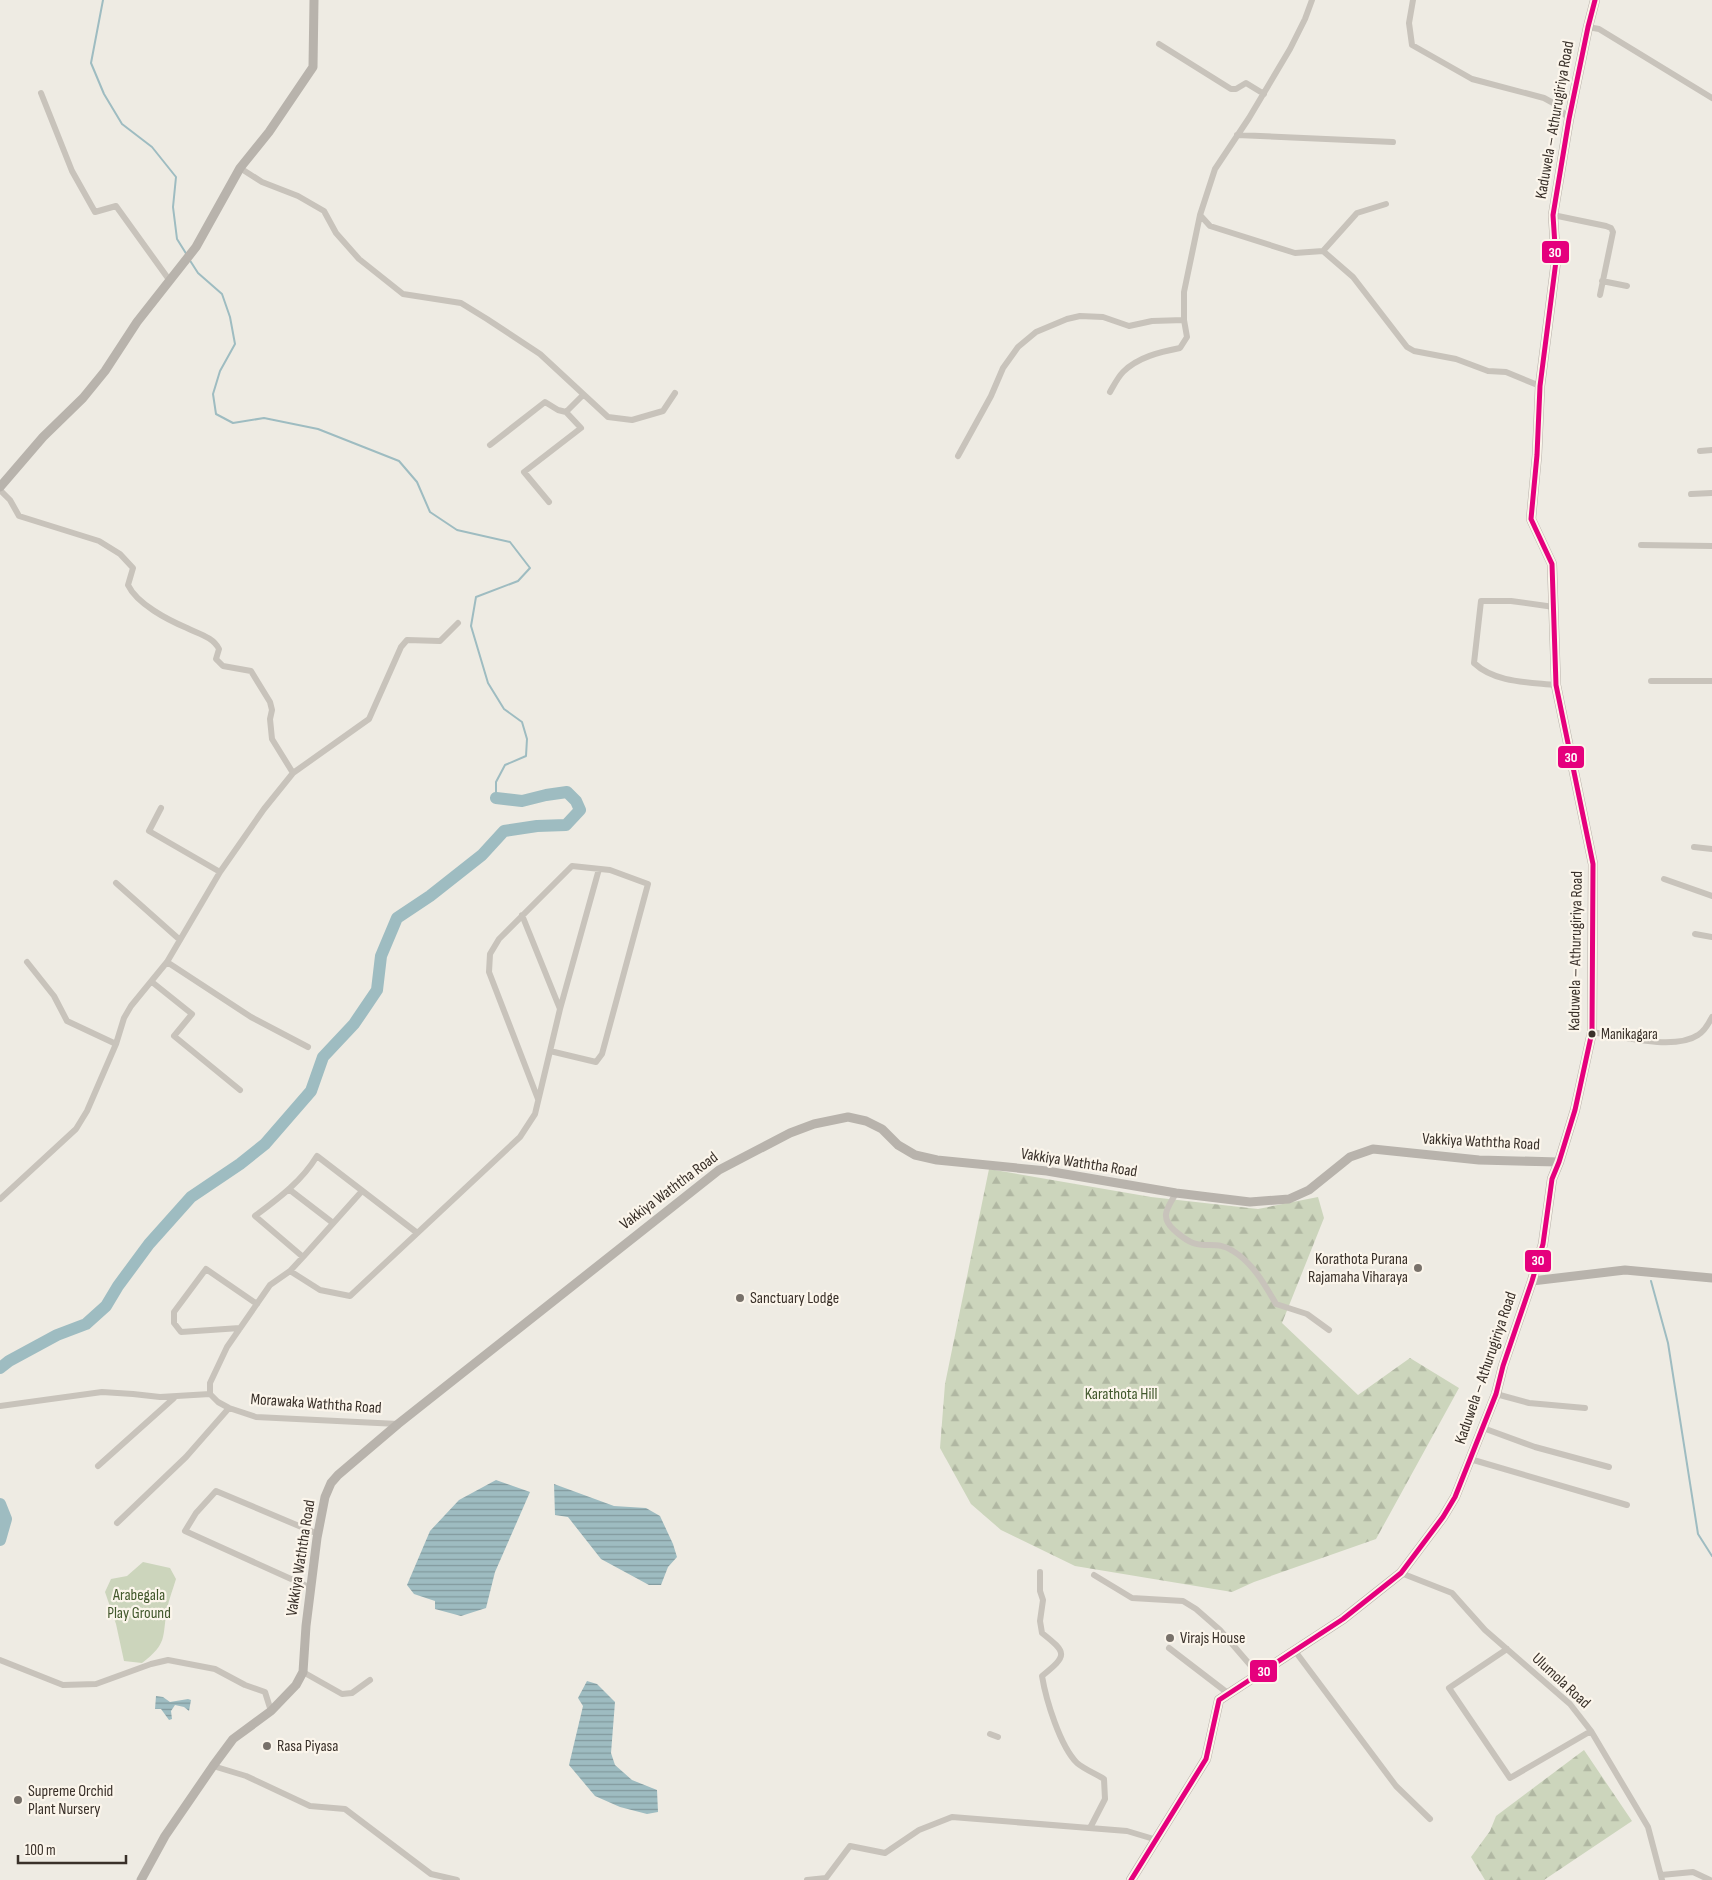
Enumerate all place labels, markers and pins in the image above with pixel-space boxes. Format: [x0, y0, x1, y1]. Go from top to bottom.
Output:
place label: Manikagara [1601, 1025, 1658, 1044]
marker: Manikagara [1587, 1029, 1597, 1039]
place label: Korathota Purana Rajamaha Viharaya [1308, 1250, 1408, 1287]
marker: Korathota Purana Rajamaha Viharaya [1412, 1262, 1424, 1274]
place label: Sanctuary Lodge [750, 1289, 839, 1308]
marker: Sanctuary Lodge [734, 1292, 746, 1304]
place label: Virajs House [1180, 1629, 1245, 1648]
marker: Virajs House [1164, 1632, 1176, 1644]
place label: Rasa Piyasa [277, 1737, 338, 1756]
marker: Rasa Piyasa [261, 1740, 273, 1752]
place label: Supreme Orchid Plant Nursery [28, 1782, 113, 1819]
marker: Supreme Orchid Plant Nursery [12, 1794, 24, 1806]

